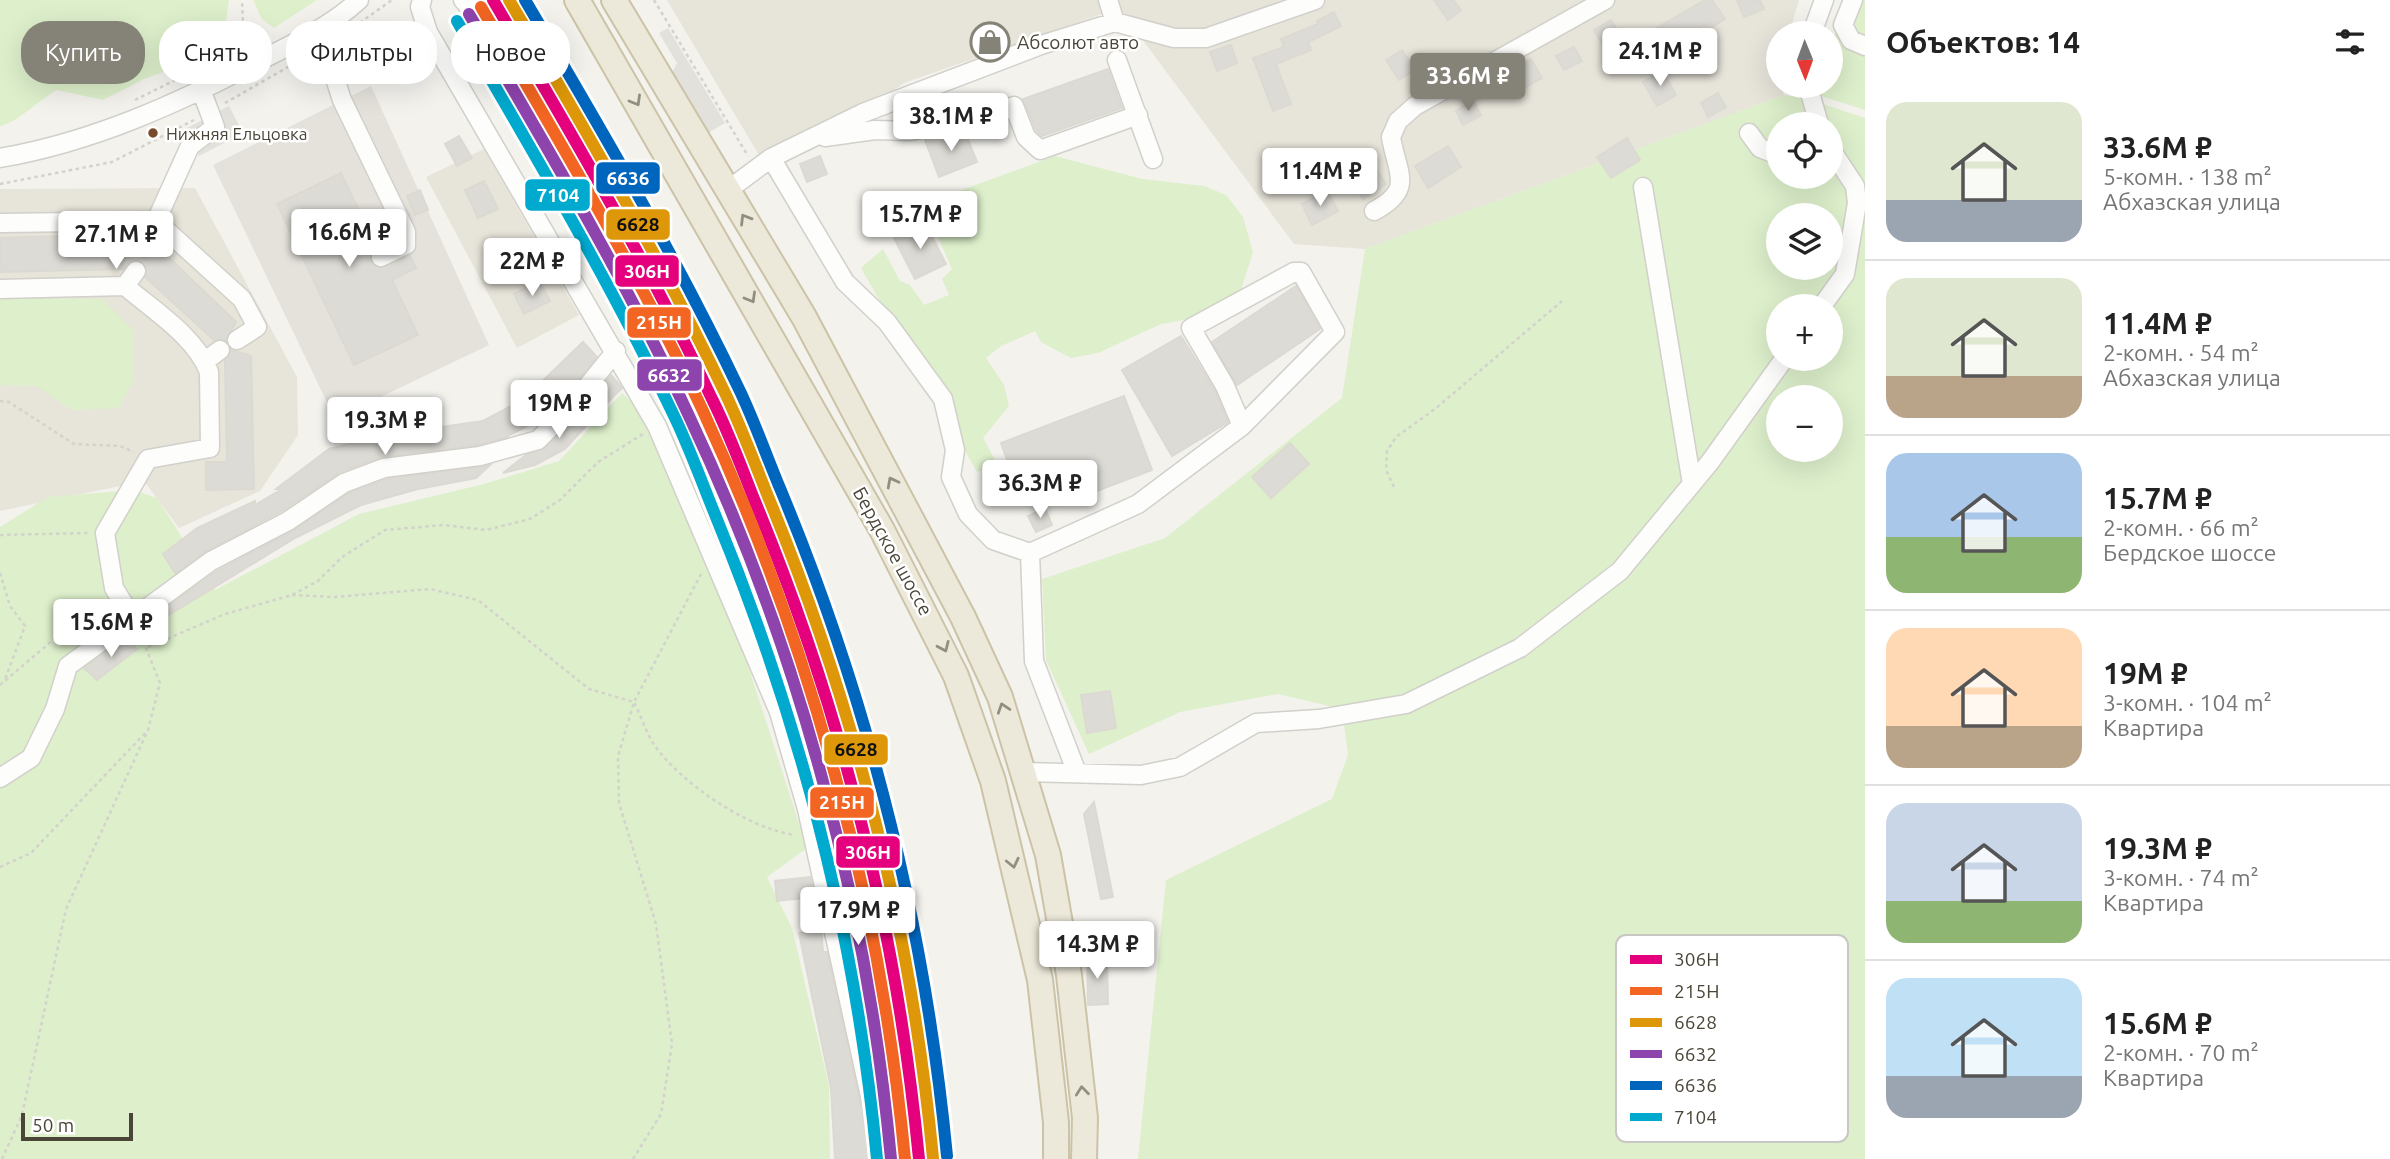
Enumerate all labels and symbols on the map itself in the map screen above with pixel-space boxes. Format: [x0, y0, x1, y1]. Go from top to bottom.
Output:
shop icon: Абсолют авто [969, 21, 1011, 63]
north arrow [1766, 21, 1843, 98]
pin: 24.1M ₽ [1595, 28, 1725, 88]
place label: Абсолют авто [1017, 31, 1139, 53]
pin: 33.6M ₽ [1403, 54, 1533, 113]
one-way arrow [628, 94, 641, 107]
pin: 38.1M ₽ [886, 94, 1016, 153]
place label: Нижняя Ельцовка [166, 124, 308, 143]
marker: Нижняя Ельцовка [146, 126, 160, 140]
pin: 11.4M ₽ [1255, 148, 1385, 208]
line badge: 6636 [595, 161, 661, 195]
text: 6636 [607, 167, 649, 189]
line badge: 7104 [524, 178, 591, 212]
text: 7104 [537, 184, 580, 206]
pin: 15.7M ₽ [855, 191, 985, 251]
line badge: 6628 [605, 208, 671, 241]
pin: 16.6M ₽ [284, 210, 414, 269]
pin: 27.1M ₽ [51, 212, 181, 271]
text: 6628 [617, 213, 659, 235]
one-way arrow [740, 213, 753, 226]
pin: 22M ₽ [483, 238, 581, 298]
line badge: 306Н [614, 254, 680, 288]
text: 306Н [624, 260, 670, 282]
one-way arrow [742, 290, 755, 303]
line badge: 215Н [626, 306, 692, 339]
text: 215Н [636, 311, 682, 333]
line badge: 6632 [636, 358, 703, 392]
text: 6632 [648, 364, 690, 386]
pin: 19M ₽ [510, 380, 608, 440]
pin: 19.3M ₽ [320, 398, 450, 457]
pin: 36.3M ₽ [975, 461, 1105, 520]
one-way arrow [887, 476, 900, 489]
street label: Бердское шоссе [849, 483, 937, 619]
pin: 15.6M ₽ [46, 600, 176, 659]
one-way arrow [935, 640, 949, 652]
one-way arrow [997, 702, 1011, 714]
line badge: 6628 [823, 733, 889, 766]
text: 6628 [835, 738, 877, 760]
line badge: 215Н [809, 786, 875, 819]
text: 215Н [819, 791, 865, 813]
line badge: 306Н [835, 835, 901, 869]
text: 306Н [845, 841, 891, 863]
one-way arrow [1004, 857, 1019, 869]
pin: 17.9M ₽ [793, 888, 923, 947]
pin: 14.3M ₽ [1032, 922, 1162, 981]
legend [1616, 935, 1848, 1142]
text: 306Н [1674, 948, 1719, 970]
text: 215Н [1674, 980, 1719, 1002]
text: 6628 [1674, 1011, 1717, 1033]
text: 6632 [1674, 1043, 1717, 1065]
text: 6636 [1674, 1074, 1717, 1096]
one-way arrow [1075, 1085, 1090, 1096]
text: 7104 [1674, 1106, 1717, 1128]
scale bar [21, 1110, 133, 1142]

